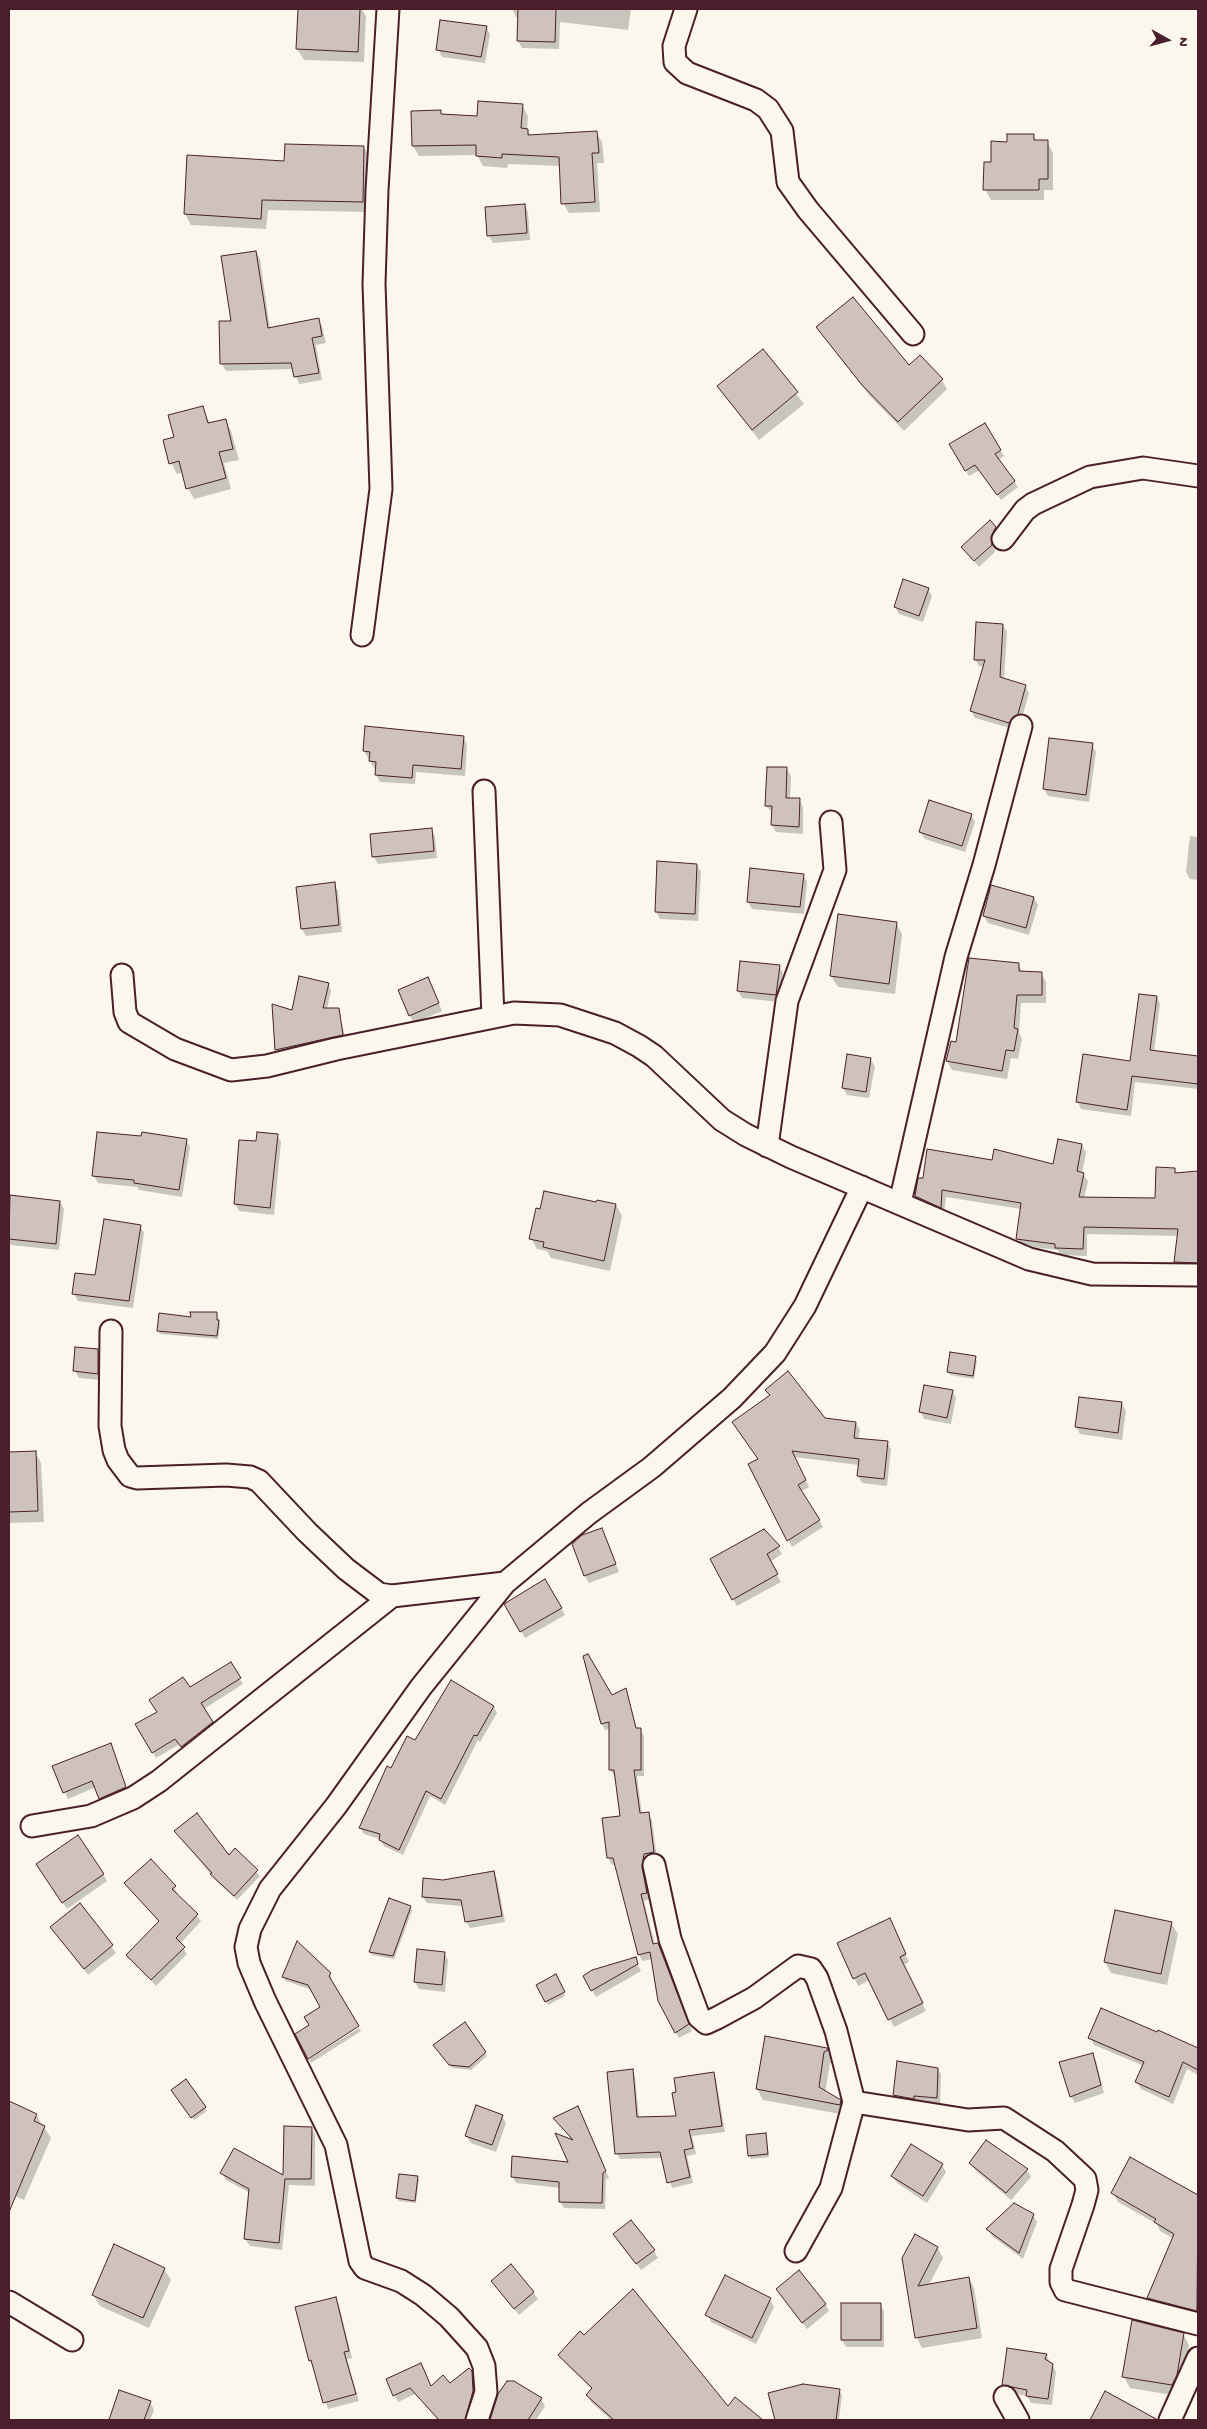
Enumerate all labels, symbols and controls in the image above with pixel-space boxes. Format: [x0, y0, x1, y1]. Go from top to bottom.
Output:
north arrow [1142, 15, 1192, 65]
text: N [1173, 36, 1191, 47]

